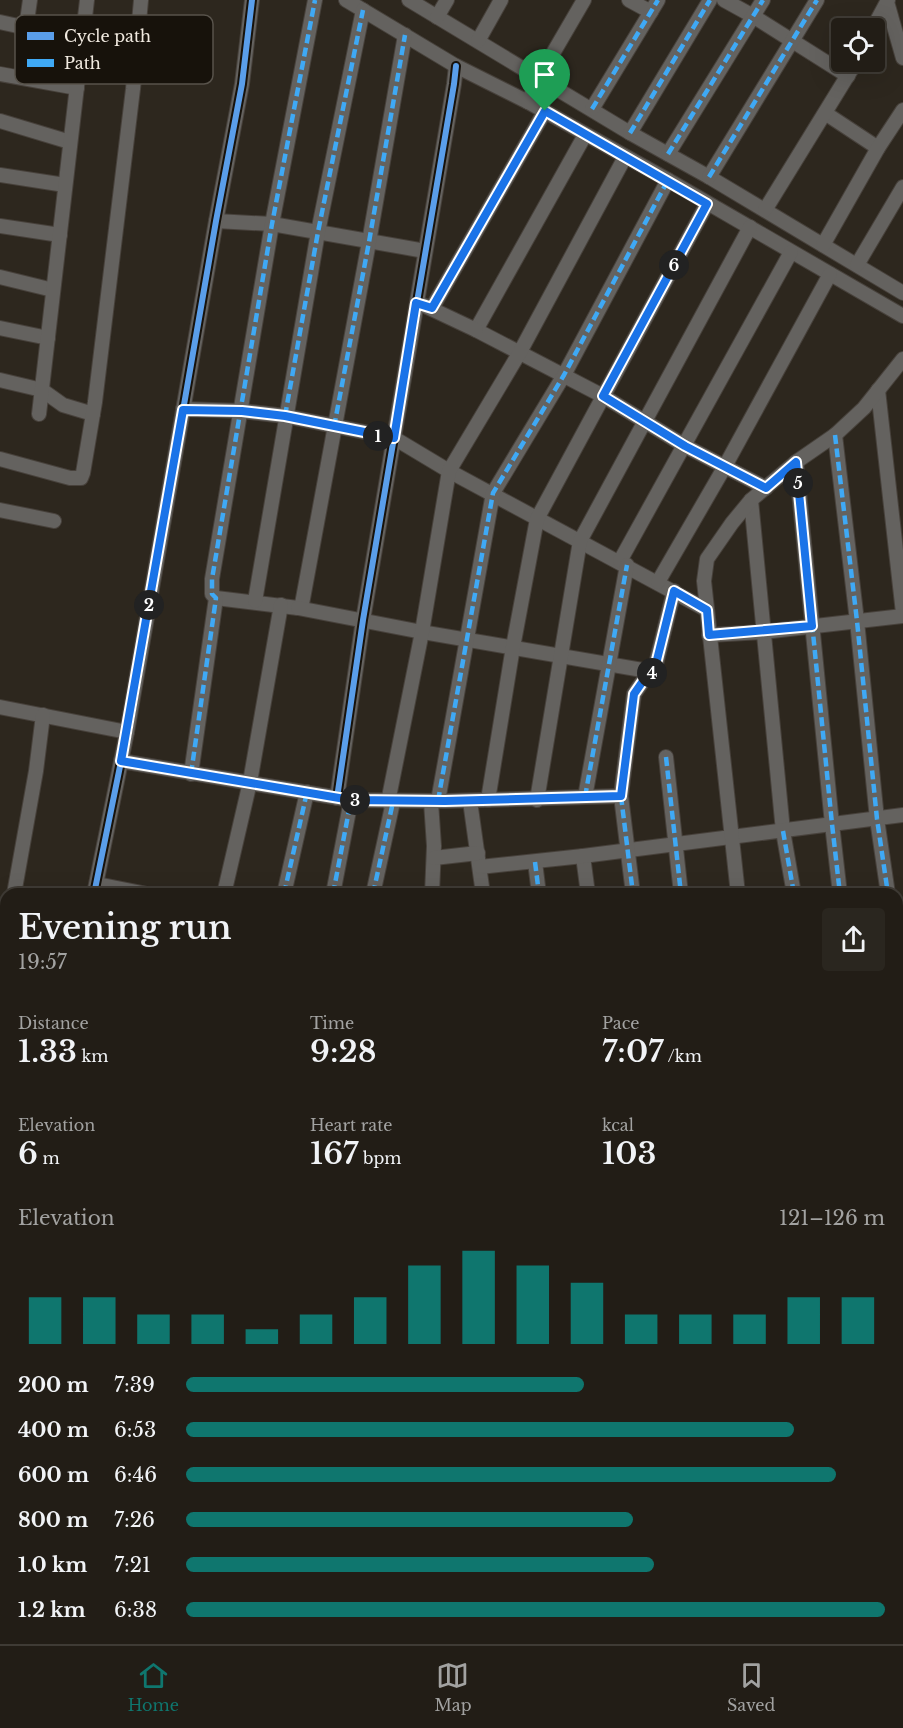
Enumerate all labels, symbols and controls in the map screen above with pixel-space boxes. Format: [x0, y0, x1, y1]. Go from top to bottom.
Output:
legend [15, 15, 213, 84]
map controls [831, 18, 885, 72]
button: locate [831, 18, 885, 72]
text: Cycle path [64, 26, 151, 46]
pin [519, 49, 570, 111]
text: Path [64, 53, 101, 73]
icon: arrive [528, 58, 561, 91]
pin: 6 [659, 250, 689, 280]
text: 6 [669, 255, 679, 275]
pin: 1 [363, 421, 393, 451]
text: 1 [375, 426, 381, 446]
pin: 5 [783, 468, 813, 498]
text: 5 [793, 473, 803, 493]
pin: 2 [134, 590, 164, 620]
text: 2 [144, 595, 154, 615]
pin: 4 [637, 658, 667, 688]
text: 4 [647, 663, 657, 683]
pin: 3 [340, 785, 370, 815]
text: 3 [350, 790, 360, 810]
text: Evening run [18, 907, 232, 948]
button: share [822, 908, 885, 971]
text: 19:57 [18, 950, 67, 974]
text: Distance [18, 1013, 89, 1033]
text: Time [310, 1013, 354, 1033]
text: Pace [602, 1013, 639, 1033]
text: 1.33 [18, 1033, 77, 1070]
text: 9:28 [310, 1033, 376, 1070]
text: 7:07 [602, 1033, 664, 1070]
text: km [77, 1046, 108, 1066]
text: /km [664, 1046, 702, 1066]
text: Elevation [18, 1115, 95, 1135]
text: Heart rate [310, 1115, 392, 1135]
text: kcal [602, 1115, 634, 1135]
text: 6 [18, 1135, 38, 1172]
text: 167 [310, 1135, 358, 1172]
text: 103 [602, 1135, 656, 1172]
text: m [38, 1148, 60, 1168]
text: bpm [358, 1148, 402, 1168]
text: Elevation [18, 1206, 115, 1230]
text: 121–126 m [779, 1206, 885, 1230]
text: 200 m [18, 1373, 89, 1397]
text: 7:39 [114, 1373, 155, 1397]
text: 400 m [18, 1418, 89, 1442]
text: 6:53 [114, 1418, 156, 1442]
text: 600 m [18, 1463, 89, 1487]
text: 6:46 [114, 1463, 157, 1487]
text: 800 m [18, 1508, 88, 1532]
text: 7:26 [114, 1508, 155, 1532]
text: 1.0 km [18, 1553, 87, 1577]
text: 7:21 [114, 1553, 151, 1577]
text: 1.2 km [18, 1598, 86, 1622]
text: 6:38 [114, 1598, 157, 1622]
tab: Home [128, 1659, 179, 1715]
tab: Map [434, 1659, 472, 1715]
tab: Saved [727, 1659, 775, 1715]

